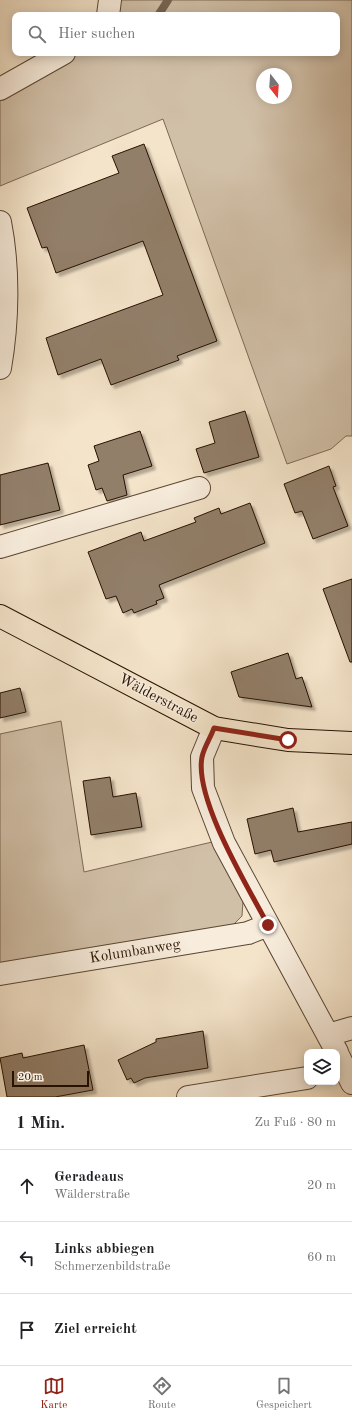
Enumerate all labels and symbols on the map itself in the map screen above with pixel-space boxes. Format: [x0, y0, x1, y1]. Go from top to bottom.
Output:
north arrow [256, 68, 292, 104]
street label: Wälderstraße [116, 672, 200, 726]
route start [279, 731, 297, 749]
route end [259, 916, 277, 934]
street label: Kolumbanweg [88, 937, 182, 967]
scale bar [12, 1069, 89, 1088]

